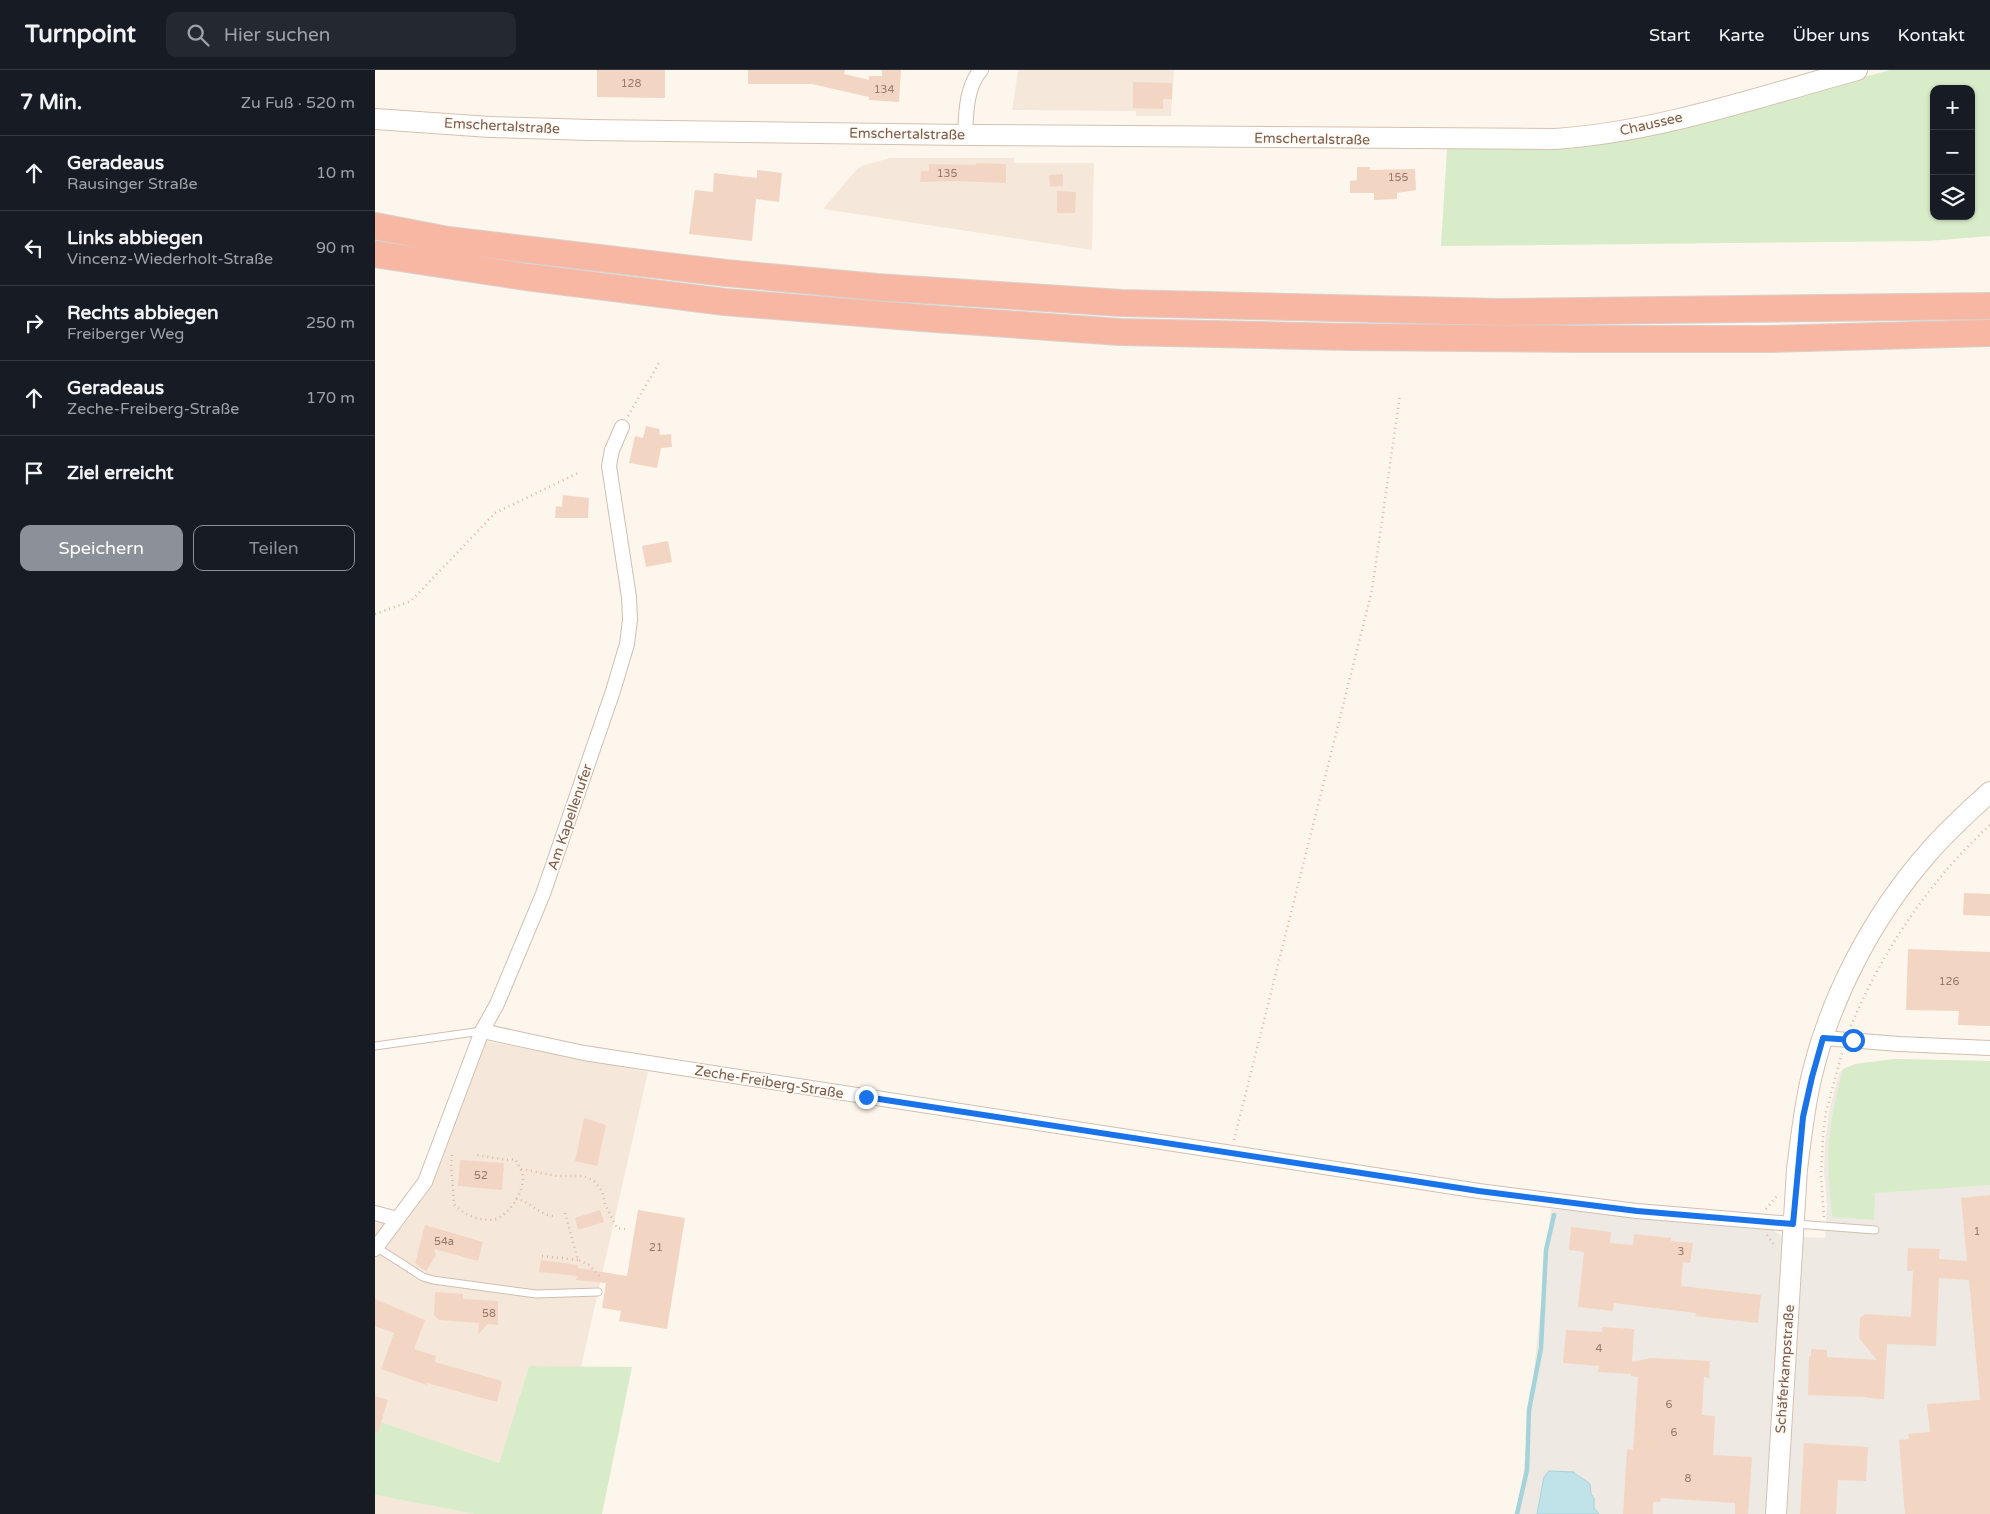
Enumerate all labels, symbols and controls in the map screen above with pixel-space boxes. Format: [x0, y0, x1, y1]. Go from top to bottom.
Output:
search box [166, 12, 516, 57]
text: Turnpoint [25, 20, 136, 49]
icon: search [184, 21, 212, 49]
text: Hier suchen [224, 24, 330, 46]
text: Start [1649, 24, 1690, 46]
text: Karte [1718, 24, 1764, 46]
text: Über uns [1792, 24, 1870, 46]
text: Kontakt [1898, 24, 1965, 46]
house number: 128 [621, 77, 641, 90]
house number: 134 [874, 83, 894, 96]
map controls [1930, 85, 1975, 220]
button: + [1930, 85, 1975, 130]
text: 7 Min. [20, 90, 82, 115]
text: Zu Fuß · 520 m [241, 93, 355, 113]
street label: Chaussee [1618, 109, 1684, 139]
street label: Emschertalstraße [444, 114, 560, 138]
street label: Emschertalstraße [849, 124, 965, 144]
street label: Emschertalstraße [1254, 129, 1370, 149]
button: − [1930, 130, 1975, 175]
text: Geradeaus [67, 152, 164, 174]
icon: ahead [20, 159, 48, 187]
text: 10 m [316, 163, 355, 183]
house number: 135 [937, 167, 957, 180]
house number: 155 [1388, 171, 1408, 184]
text: Rausinger Straße [67, 174, 197, 194]
button: layers [1930, 175, 1975, 220]
text: Links abbiegen [67, 227, 203, 249]
icon: left [20, 234, 48, 262]
text: 90 m [316, 238, 355, 258]
text: Vincenz-Wiederholt-Straße [67, 249, 273, 269]
text: Rechts abbiegen [67, 302, 219, 324]
icon: right [20, 309, 48, 337]
text: 250 m [306, 313, 355, 333]
text: Freiberger Weg [67, 324, 184, 344]
text: Geradeaus [67, 377, 164, 399]
icon: ahead [20, 384, 48, 412]
text: 170 m [306, 388, 355, 408]
text: Zeche-Freiberg-Straße [67, 399, 239, 419]
icon: arrive [20, 459, 48, 487]
text: Ziel erreicht [67, 462, 174, 484]
button: Speichern [20, 525, 183, 571]
button: Teilen [193, 525, 355, 571]
street label: Am Kapellenufer [544, 761, 596, 872]
house number: 126 [1939, 975, 1959, 988]
route start [1842, 1029, 1865, 1052]
street label: Zeche-Freiberg-Straße [693, 1062, 845, 1102]
route end [855, 1086, 878, 1109]
house number: 52 [474, 1169, 488, 1182]
house number: 1 [1974, 1225, 1980, 1238]
house number: 54a [434, 1235, 454, 1248]
house number: 21 [649, 1241, 663, 1254]
house number: 3 [1678, 1245, 1685, 1258]
street label: Schäferkampstraße [1772, 1304, 1798, 1434]
house number: 58 [482, 1307, 496, 1320]
house number: 4 [1596, 1342, 1603, 1355]
house number: 6 [1666, 1398, 1673, 1411]
house number: 6 [1671, 1426, 1678, 1439]
house number: 8 [1685, 1472, 1692, 1485]

